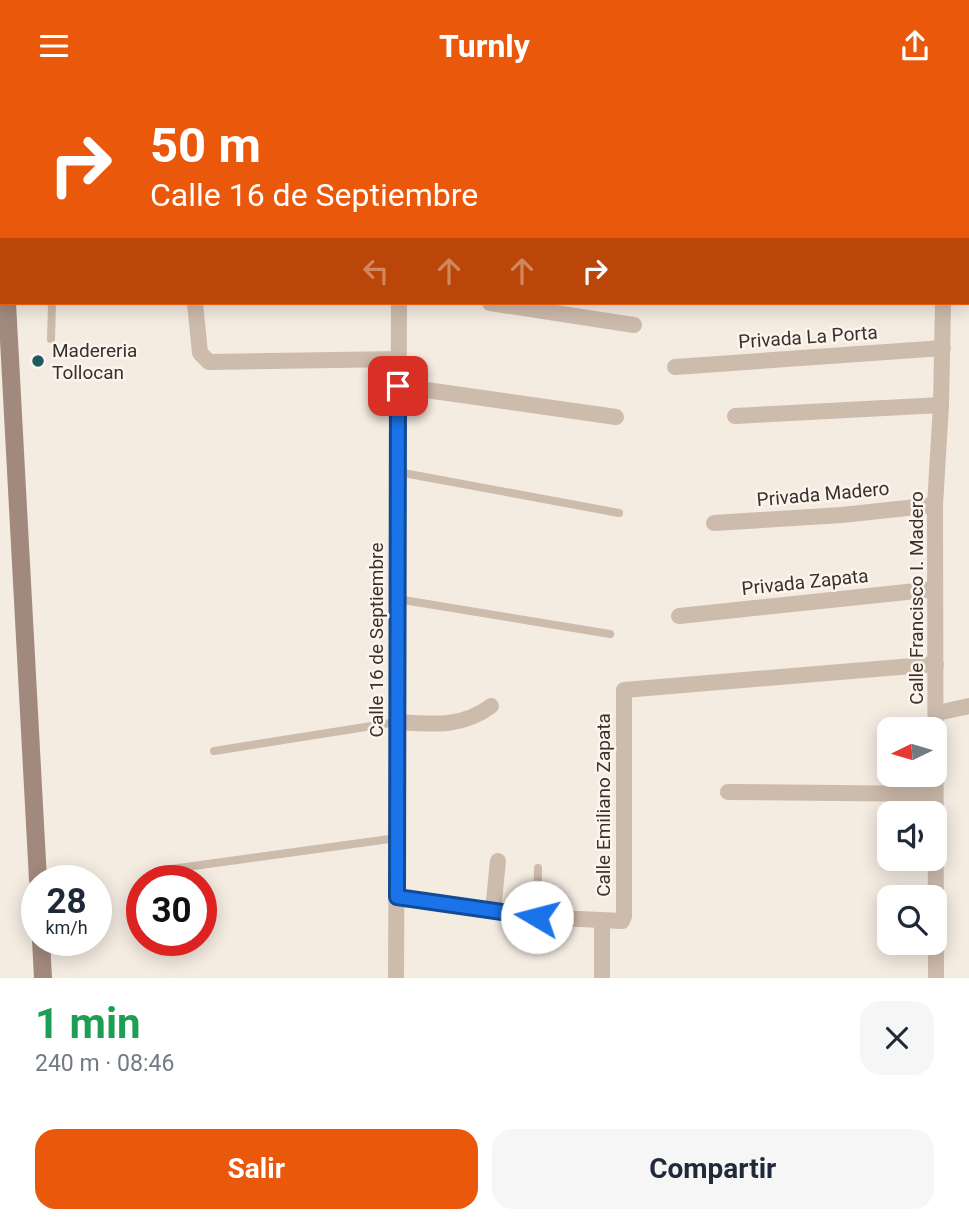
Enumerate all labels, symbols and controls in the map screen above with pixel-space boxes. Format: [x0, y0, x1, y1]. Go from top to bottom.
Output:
icon: menu [35, 27, 73, 65]
text: Turnly [439, 27, 530, 65]
icon: share [896, 27, 934, 65]
text: 50 m [150, 117, 261, 174]
icon: right [35, 119, 126, 210]
text: Calle 16 de Septiembre [150, 176, 478, 214]
icon: left [357, 252, 395, 290]
icon: ahead [430, 252, 468, 290]
icon: ahead [503, 252, 541, 290]
icon: right [576, 252, 614, 290]
street label: Privada La Porta [738, 321, 878, 353]
place label: Madereria Tollocan [52, 339, 137, 384]
marker: Madereria Tollocan [30, 353, 46, 369]
pin [368, 356, 428, 416]
icon: arrive [379, 367, 417, 405]
street label: Privada Madero [756, 477, 890, 511]
street label: Calle Francisco I. Madero [905, 491, 928, 705]
street label: Calle 16 de Septiembre [365, 543, 388, 737]
street label: Privada Zapata [740, 564, 870, 600]
street label: Calle Emiliano Zapata [592, 713, 615, 897]
north arrow [877, 717, 947, 787]
map controls [877, 717, 947, 955]
button: sound [877, 801, 947, 871]
speed limit sign: 30 [126, 865, 217, 956]
position arrow [500, 880, 574, 954]
text: 28 [46, 881, 87, 922]
button: search [877, 885, 947, 955]
text: km/h [45, 917, 88, 938]
text: 1 min [35, 999, 141, 1048]
button: close [860, 1001, 934, 1075]
text: 240 m · 08:46 [35, 1050, 174, 1077]
button: Salir [35, 1129, 478, 1209]
button: Compartir [492, 1129, 934, 1209]

